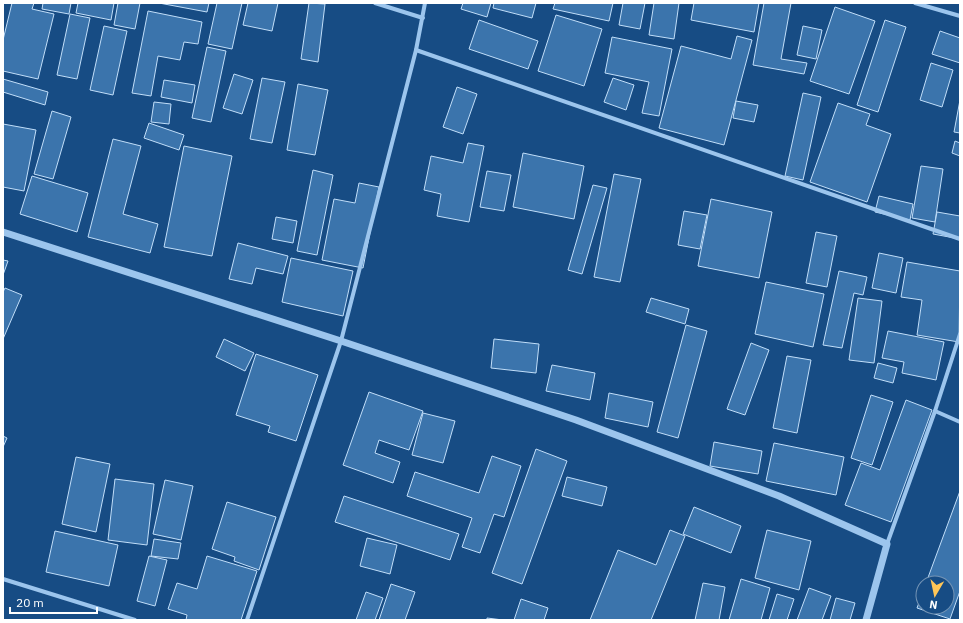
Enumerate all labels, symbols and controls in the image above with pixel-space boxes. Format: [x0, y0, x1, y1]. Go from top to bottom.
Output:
north arrow [915, 575, 955, 615]
scale bar [10, 589, 97, 615]
text: 20 m [16, 595, 44, 610]
text: N [928, 597, 938, 612]

